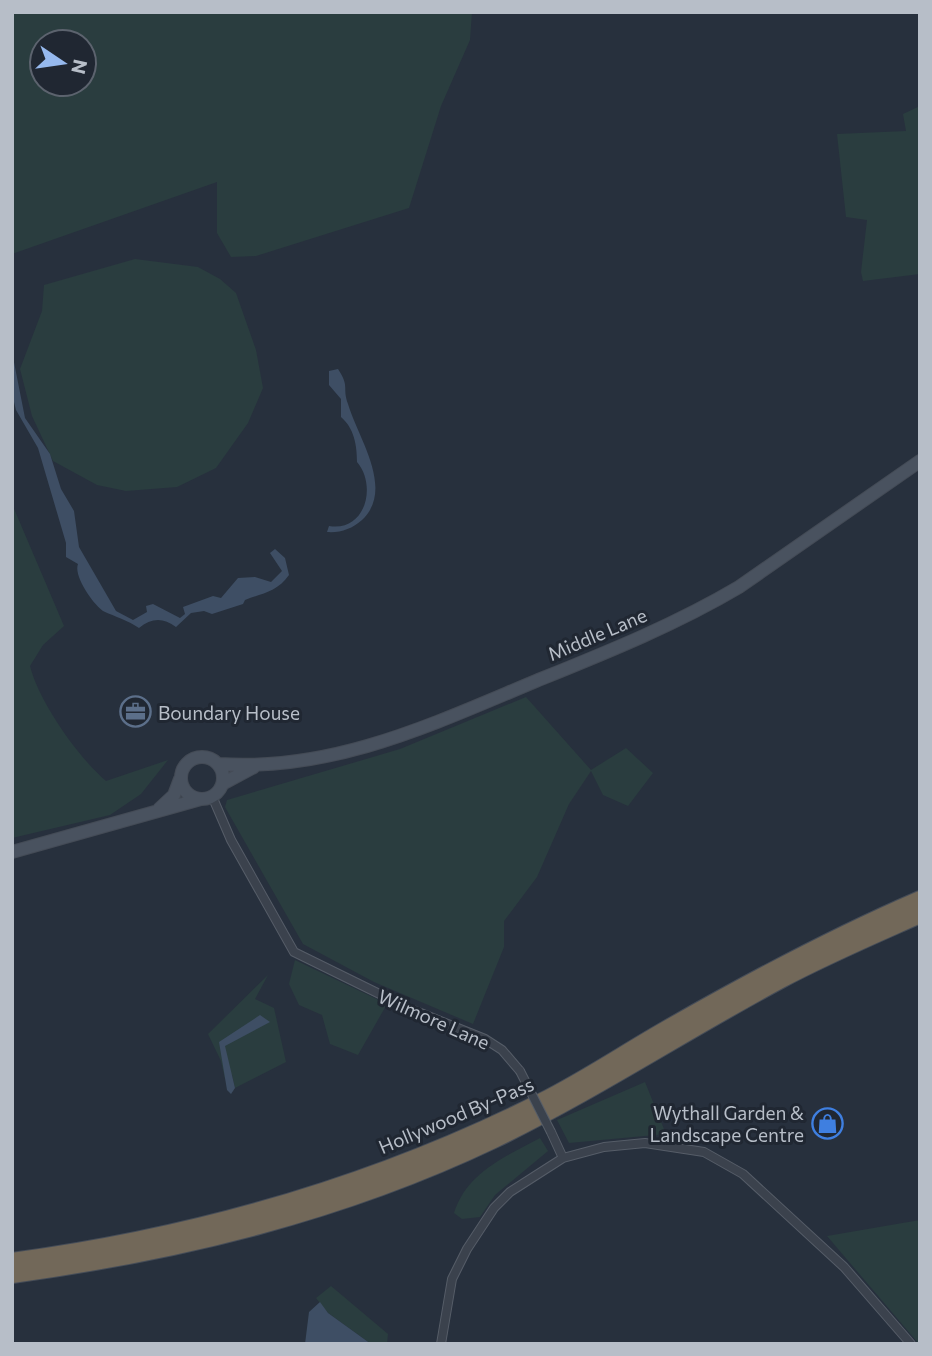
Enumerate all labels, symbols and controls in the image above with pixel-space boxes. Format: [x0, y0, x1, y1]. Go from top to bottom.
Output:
north arrow [28, 28, 98, 98]
text: N [67, 57, 93, 76]
street label: Middle Lane [544, 603, 650, 665]
office icon: Boundary House [118, 695, 152, 729]
place label: Boundary House [158, 701, 300, 724]
street label: Wilmore Lane [375, 984, 493, 1054]
street label: Hollywood By-Pass [375, 1072, 537, 1158]
place label: Wythall Garden & Landscape Centre [649, 1101, 804, 1146]
shop icon: Wythall Garden & Landscape Centre [810, 1106, 844, 1140]

